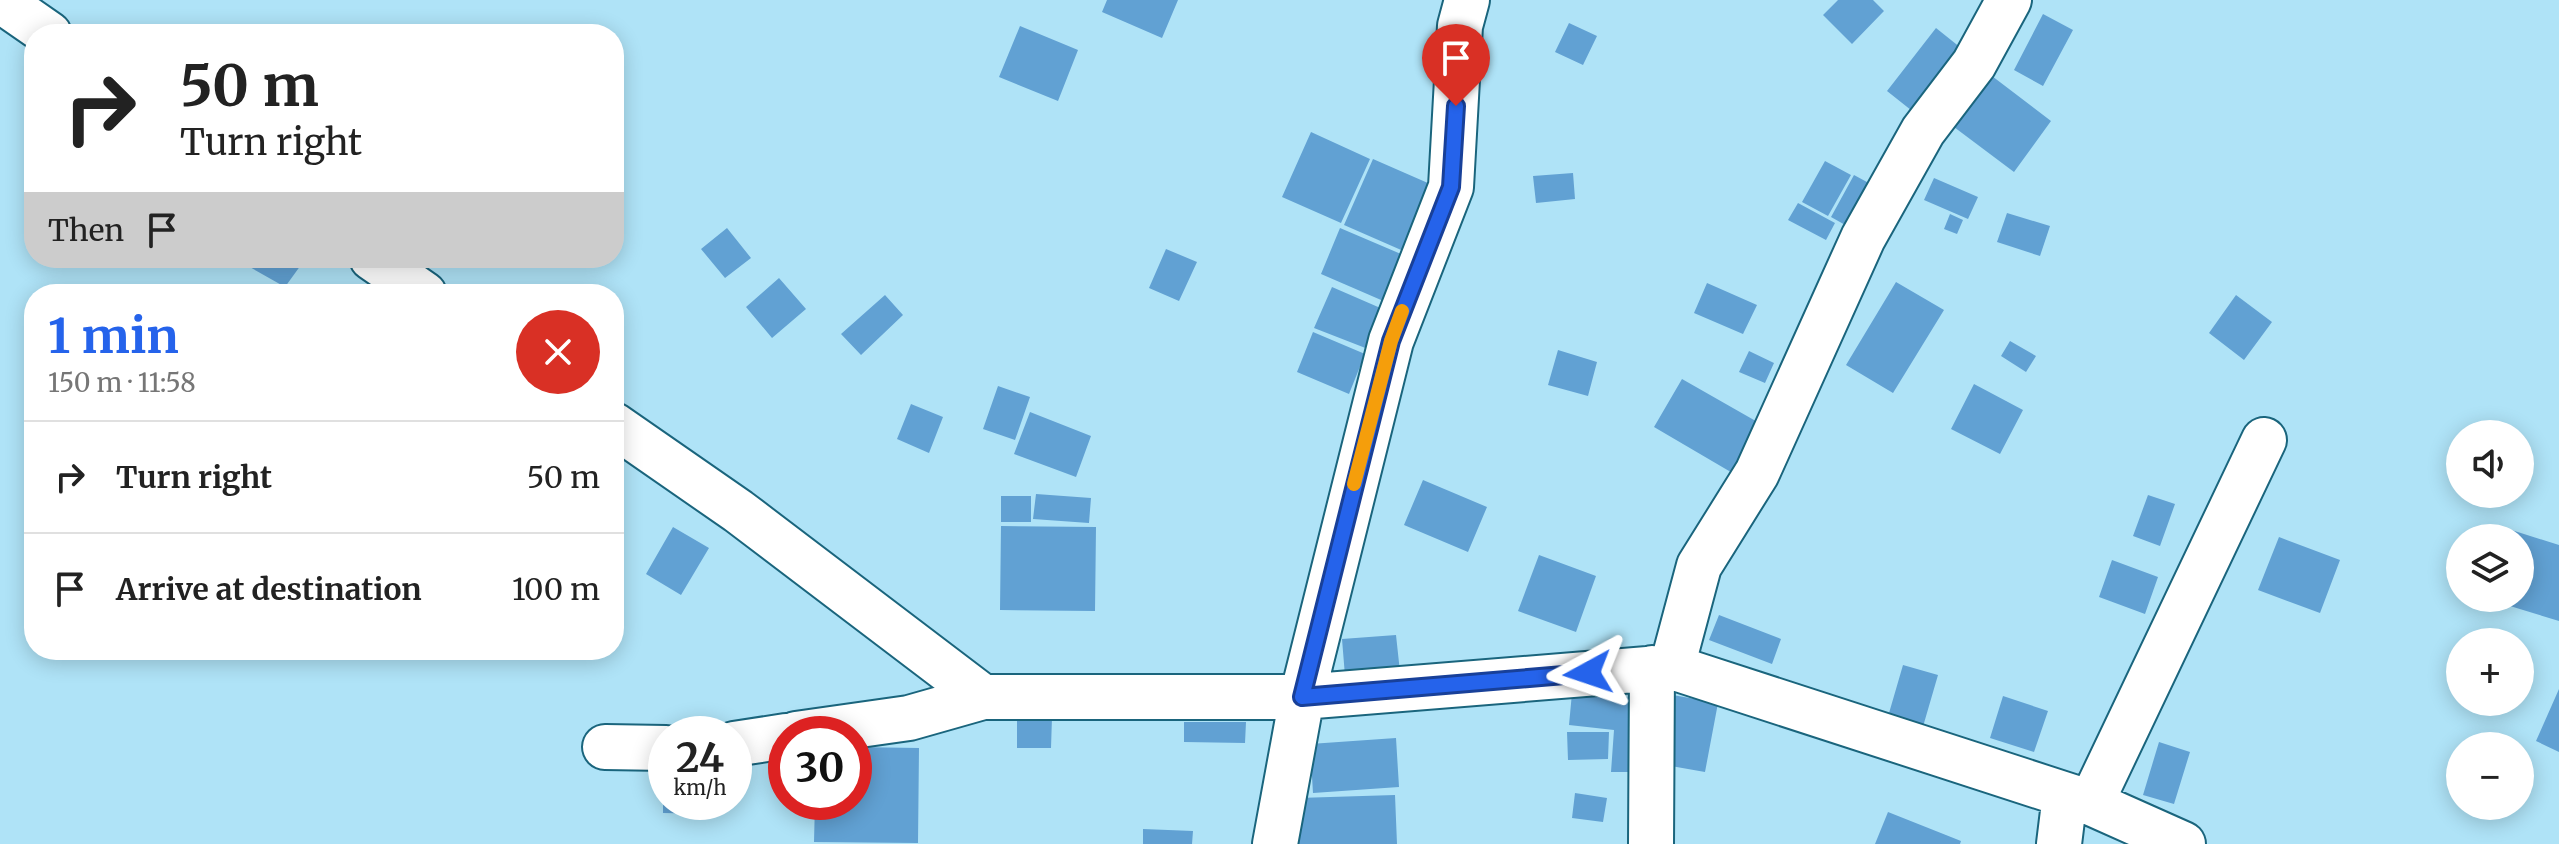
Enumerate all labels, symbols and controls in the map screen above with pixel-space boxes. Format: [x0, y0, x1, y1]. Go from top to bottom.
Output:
pin [1422, 24, 1490, 106]
icon: arrive [1434, 36, 1478, 80]
text: 50 m [180, 51, 319, 121]
icon: right [48, 56, 152, 160]
text: Turn right [180, 120, 362, 165]
icon: arrive [140, 208, 184, 252]
text: Then [48, 211, 124, 249]
text: 1 min [48, 306, 179, 366]
button: close [516, 310, 600, 394]
text: 150 m · 11:58 [48, 366, 196, 399]
map controls [2446, 420, 2534, 820]
button: sound [2446, 420, 2534, 508]
icon: right [48, 455, 92, 499]
text: Turn right [116, 458, 272, 496]
text: 50 m [527, 458, 600, 496]
button: layers [2446, 524, 2534, 612]
icon: arrive [48, 567, 92, 611]
text: Arrive at destination [116, 570, 422, 608]
text: 100 m [512, 570, 600, 608]
button: + [2446, 628, 2534, 716]
position arrow [1546, 631, 1630, 715]
speed limit sign: 30 [768, 716, 872, 820]
button: − [2446, 732, 2534, 820]
text: 24 [676, 733, 724, 783]
text: km/h [674, 775, 726, 800]

